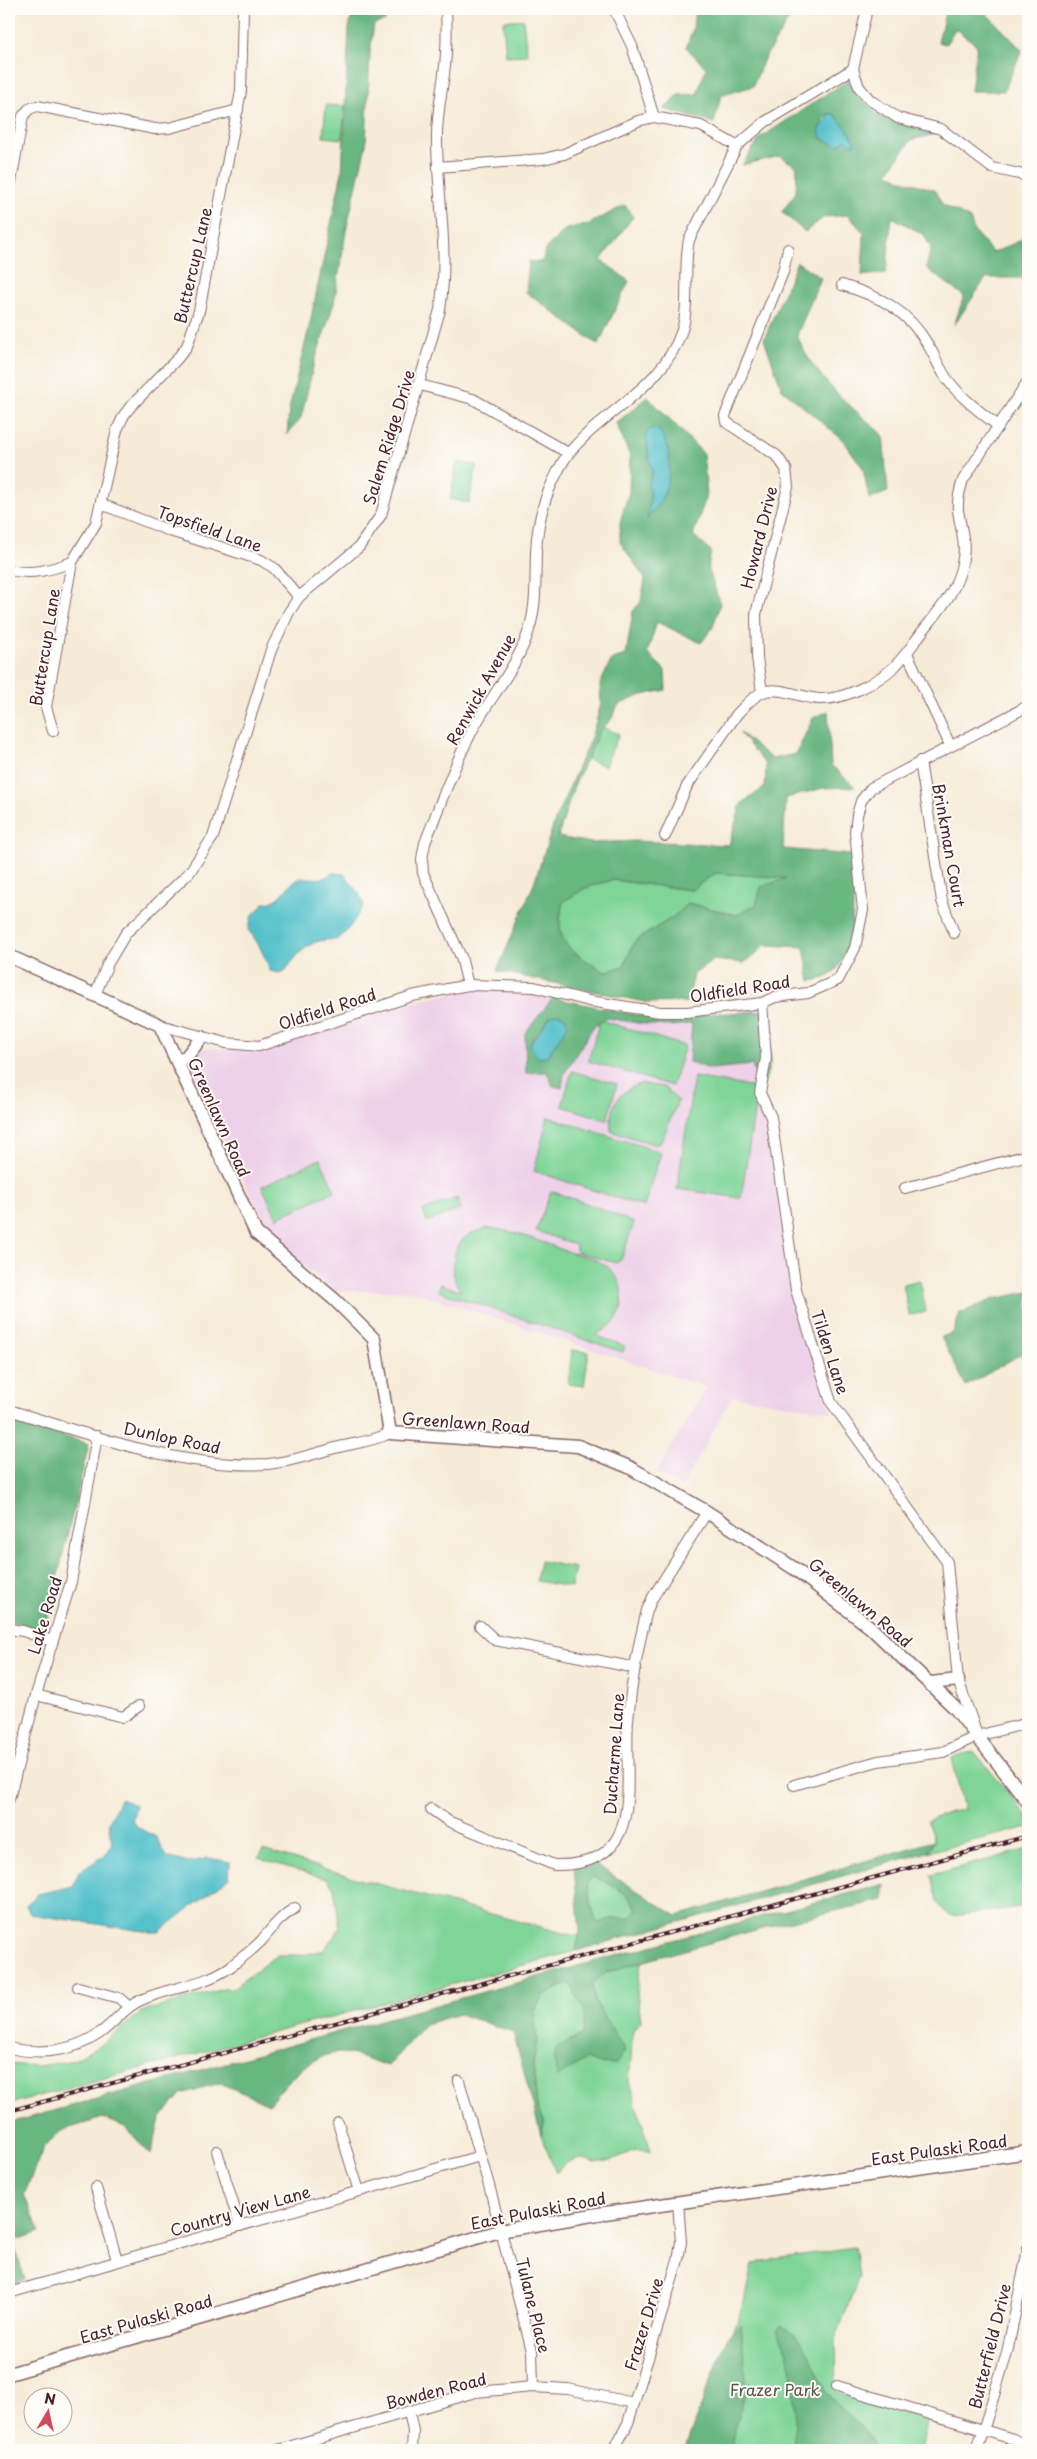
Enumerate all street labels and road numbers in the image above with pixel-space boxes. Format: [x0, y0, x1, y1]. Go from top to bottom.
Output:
street label: Buttercup Lane [167, 204, 217, 326]
street label: Salem Ridge Drive [356, 367, 420, 507]
street label: Howard Drive [734, 483, 782, 591]
street label: Topsfield Lane [154, 499, 266, 557]
street label: Buttercup Lane [23, 586, 65, 708]
street label: Renwick Avenue [439, 629, 521, 749]
street label: Brinkman Court [927, 781, 973, 909]
street label: Oldfield Road [688, 968, 792, 1008]
street label: Oldfield Road [275, 981, 379, 1035]
street label: Greenlawn Road [183, 1053, 257, 1181]
street label: Tilden Lane [806, 1307, 856, 1397]
street label: Greenlawn Road [401, 1406, 531, 1438]
street label: Dunlop Road [121, 1415, 223, 1459]
street label: Greenlawn Road [804, 1551, 918, 1653]
street label: Lake Road [21, 1573, 67, 1657]
street label: Ducharme Lane [597, 1692, 629, 1816]
street label: East Pulaski Road [869, 2128, 1009, 2170]
street label: Country View Lane [167, 2178, 313, 2242]
street label: East Pulaski Road [468, 2185, 608, 2235]
street label: Tulane Place [511, 2255, 557, 2355]
street label: Frazer Drive [617, 2275, 669, 2373]
street label: Butterfield Drive [962, 2281, 1016, 2411]
street label: East Pulaski Road [77, 2288, 215, 2348]
street label: Bowden Road [383, 2366, 489, 2414]

